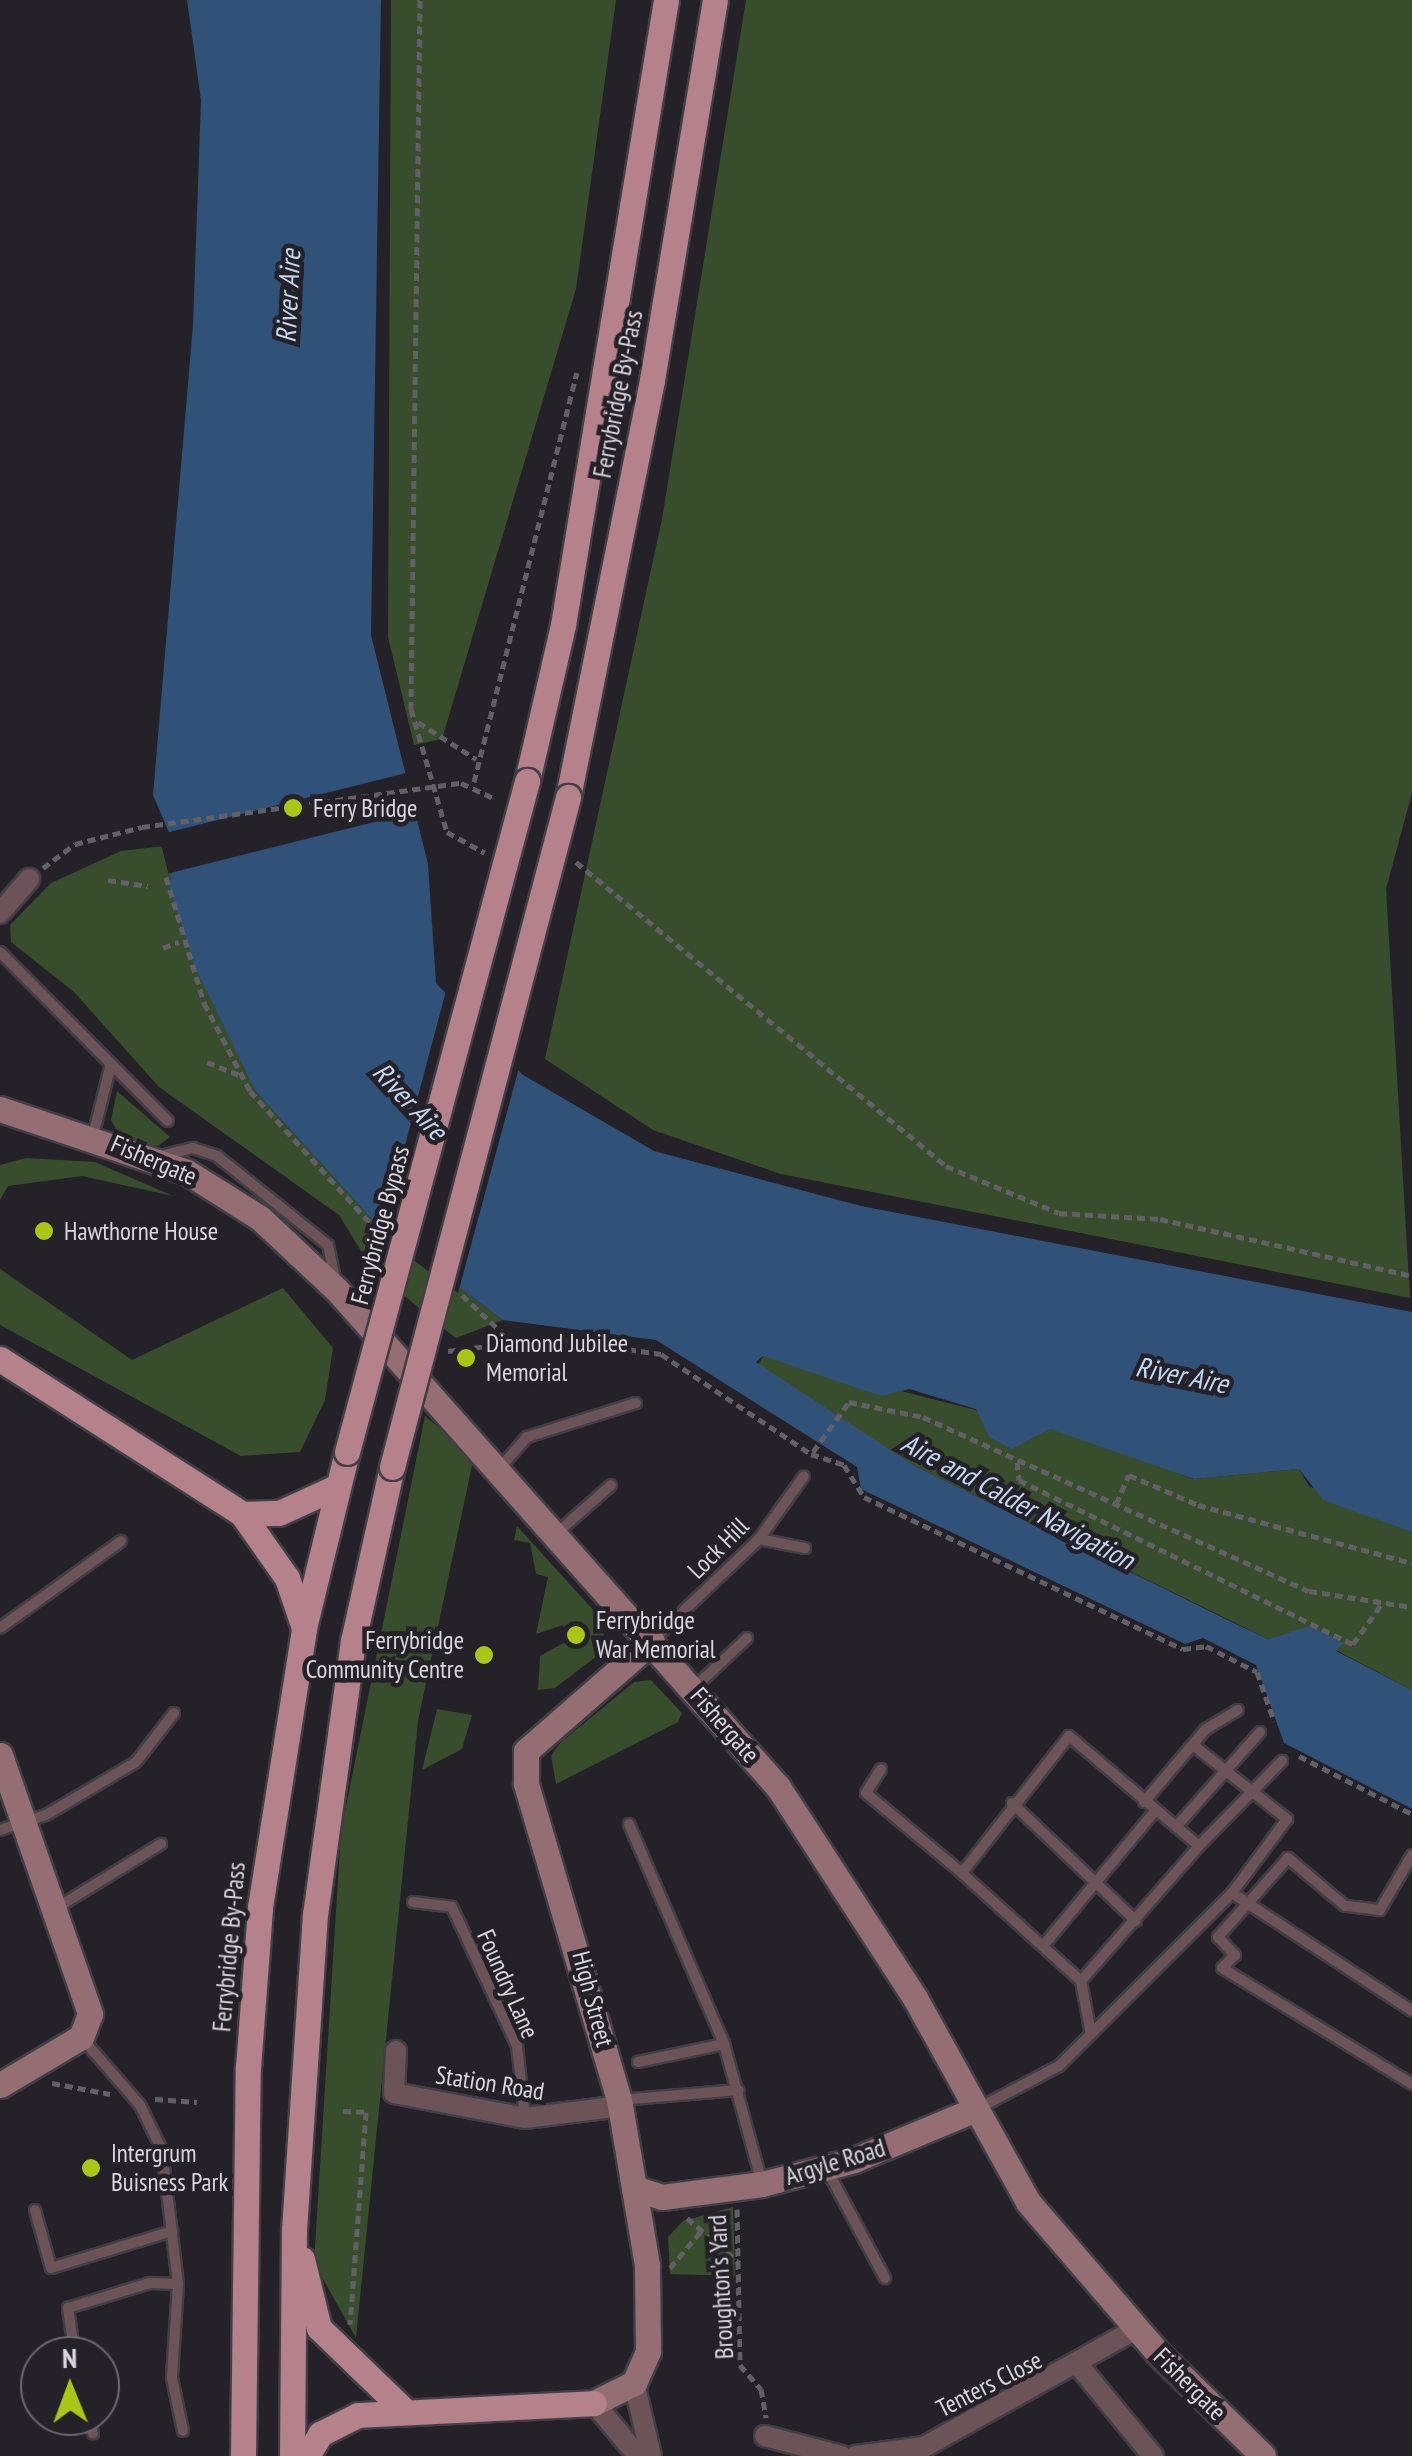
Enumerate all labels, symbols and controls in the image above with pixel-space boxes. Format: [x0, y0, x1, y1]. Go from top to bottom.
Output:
water label: River Aire [269, 248, 307, 344]
street label: Ferrybridge By-Pass [587, 308, 649, 480]
place label: Ferry Bridge [313, 793, 418, 823]
marker: Ferry Bridge [282, 797, 304, 819]
water label: River Aire [366, 1055, 454, 1147]
street label: Fishergate [107, 1129, 201, 1191]
street label: Ferrybridge Bypass [344, 1142, 416, 1308]
place label: Hawthorne House [64, 1216, 218, 1246]
marker: Hawthorne House [33, 1220, 55, 1242]
place label: Diamond Jubilee Memorial [486, 1329, 628, 1388]
marker: Diamond Jubilee Memorial [455, 1347, 477, 1369]
water label: River Aire [1133, 1350, 1231, 1400]
water label: Aire and Calder Navigation [896, 1426, 1140, 1576]
street label: Lock Hill [681, 1511, 755, 1585]
place label: Ferrybridge War Memorial [596, 1606, 716, 1665]
marker: Ferrybridge War Memorial [565, 1624, 587, 1646]
place label: Ferrybridge Community Centre [305, 1626, 464, 1685]
marker: Ferrybridge Community Centre [473, 1644, 495, 1666]
street label: Fishergate [684, 1681, 766, 1769]
street label: Ferrybridge By-Pass [207, 1861, 251, 2033]
street label: Foundry Lane [471, 1925, 545, 2043]
street label: High Street [566, 1948, 620, 2050]
street label: Station Road [434, 2060, 546, 2106]
street label: Argyle Road [781, 2133, 889, 2191]
place label: Intergrum Buisness Park [111, 2139, 228, 2198]
marker: Intergrum Buisness Park [80, 2157, 102, 2179]
street label: Broughton's Yard [702, 2214, 740, 2360]
north arrow [20, 2336, 120, 2436]
text: N [62, 2339, 77, 2376]
street label: Fishergate [1148, 2342, 1232, 2426]
street label: Tenters Close [931, 2345, 1047, 2423]

